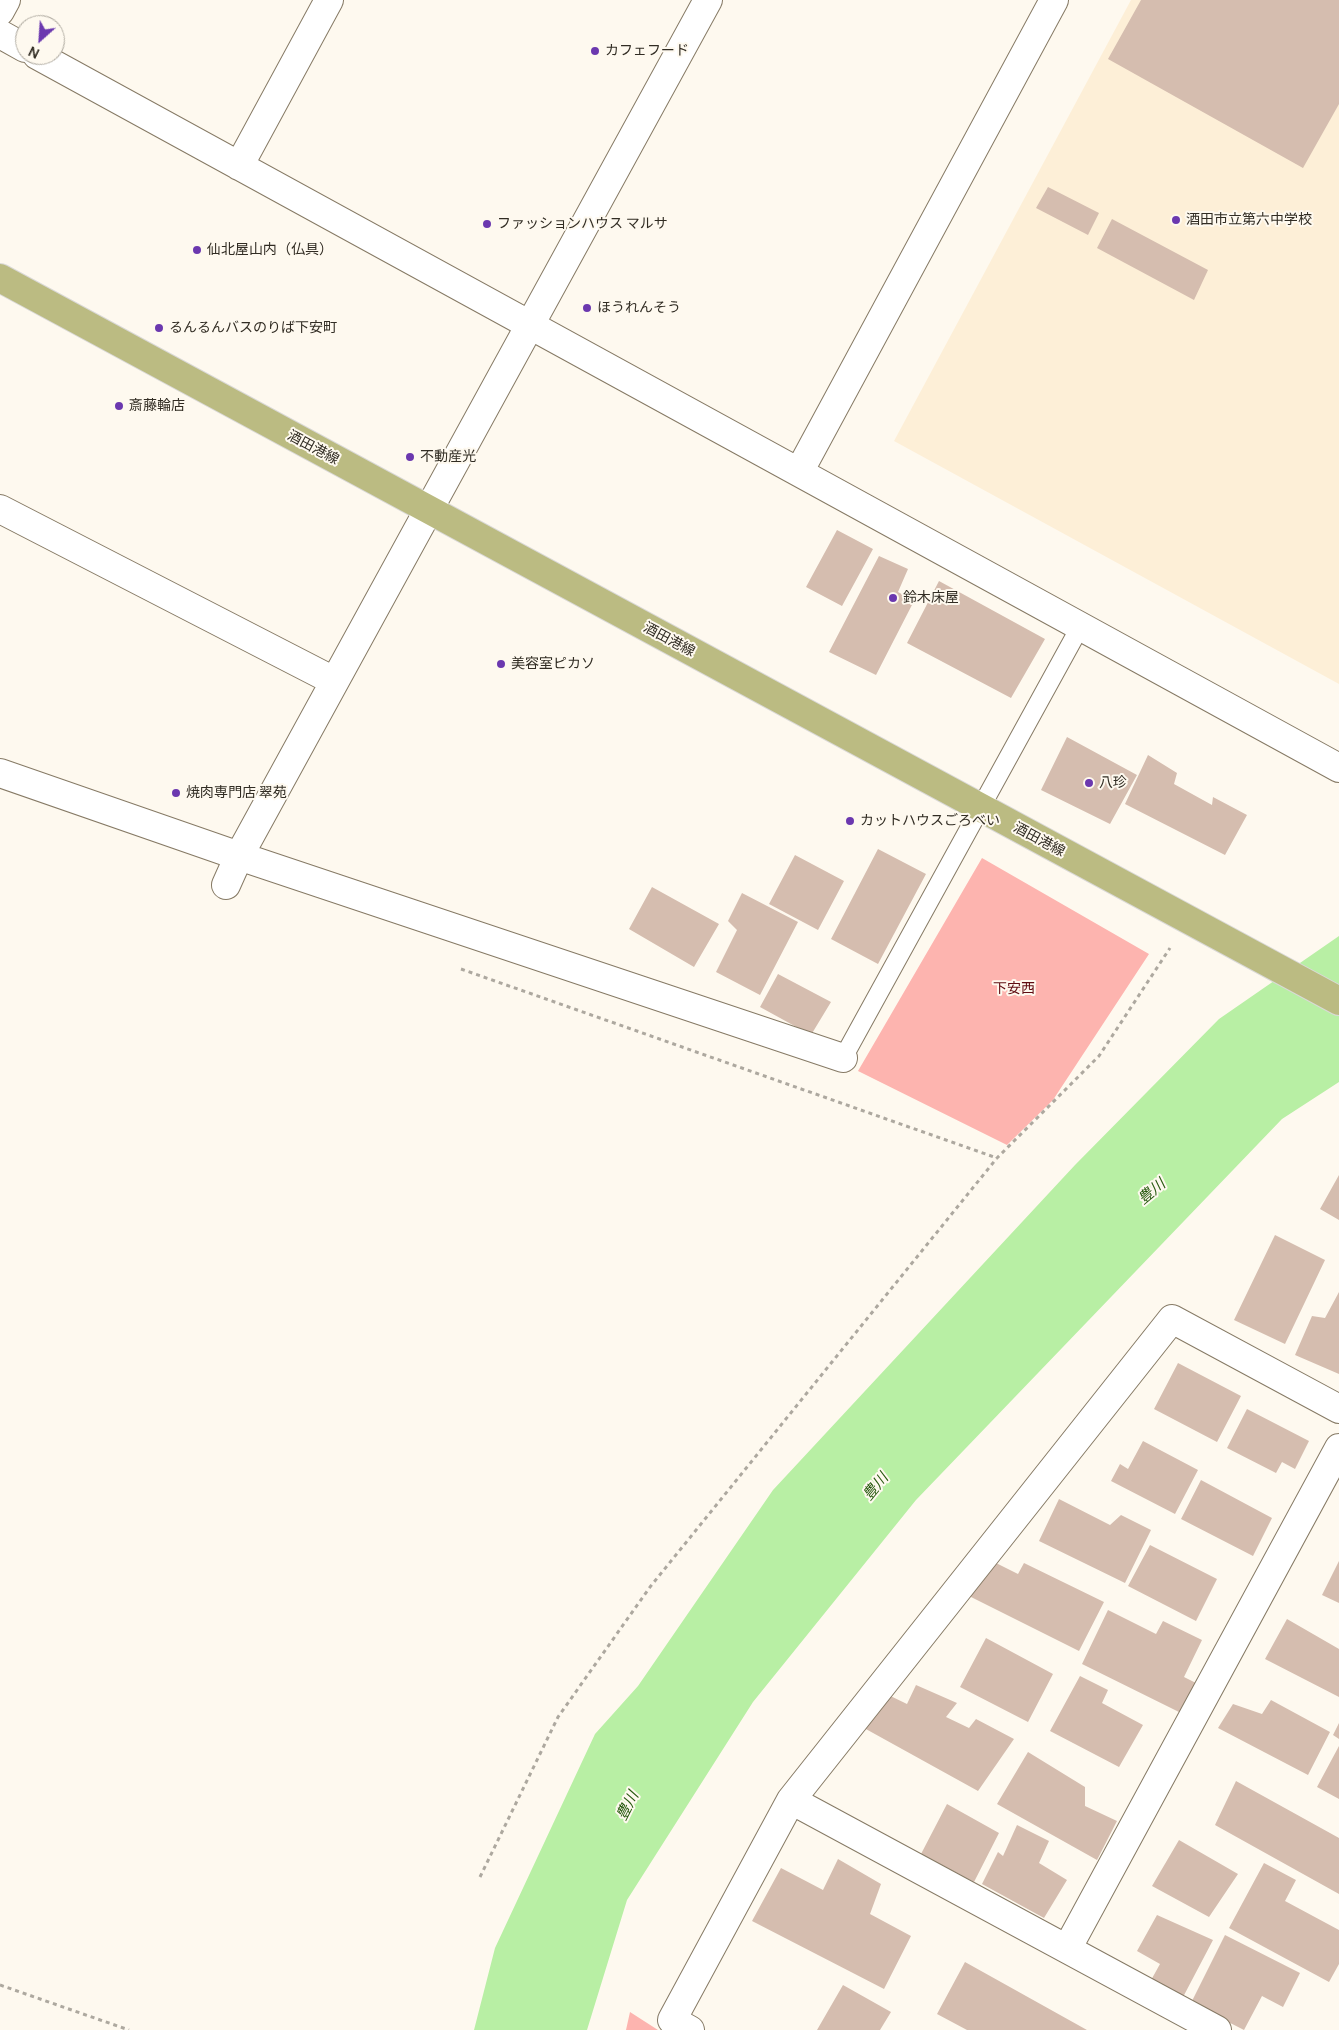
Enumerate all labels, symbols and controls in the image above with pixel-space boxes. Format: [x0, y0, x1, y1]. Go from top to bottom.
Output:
north arrow [15, 15, 65, 65]
text: N [25, 42, 42, 64]
place label: カフェフード [605, 43, 689, 59]
marker: カフェフード [589, 45, 601, 57]
place label: 酒田市立第六中学校 [1186, 212, 1312, 228]
marker: 酒田市立第六中学校 [1170, 214, 1182, 226]
place label: ファッションハウス マルサ [497, 216, 668, 232]
marker: ファッションハウス マルサ [481, 218, 493, 230]
place label: 仙北屋山内（仏具） [207, 242, 333, 258]
marker: 仙北屋山内（仏具） [191, 244, 203, 256]
place label: ほうれんそう [597, 300, 681, 316]
marker: ほうれんそう [581, 302, 593, 314]
place label: るんるんバスのりば下安町 [169, 320, 337, 336]
marker: るんるんバスのりば下安町 [153, 322, 165, 334]
place label: 斎藤輪店 [129, 398, 185, 414]
marker: 斎藤輪店 [113, 400, 125, 412]
street label: 酒田港線 [284, 427, 342, 469]
place label: 不動産光 [420, 449, 476, 465]
marker: 不動産光 [404, 451, 416, 463]
place label: 鈴木床屋 [903, 590, 959, 606]
marker: 鈴木床屋 [887, 592, 899, 604]
street label: 酒田港線 [640, 619, 698, 661]
place label: 美容室ピカソ [511, 656, 595, 672]
marker: 美容室ピカソ [495, 658, 507, 670]
place label: 八珍 [1099, 775, 1127, 791]
marker: 八珍 [1083, 777, 1095, 789]
place label: 焼肉専門店 翠苑 [186, 785, 287, 801]
marker: 焼肉専門店 翠苑 [170, 787, 182, 799]
place label: カットハウスごろべい [860, 813, 1000, 829]
marker: カットハウスごろべい [844, 815, 856, 827]
street label: 酒田港線 [1010, 819, 1068, 861]
park label: 下安西 [993, 981, 1035, 997]
water label: 豊川 [1135, 1175, 1169, 1209]
water label: 豊川 [860, 1470, 892, 1504]
water label: 豊川 [613, 1789, 643, 1823]

